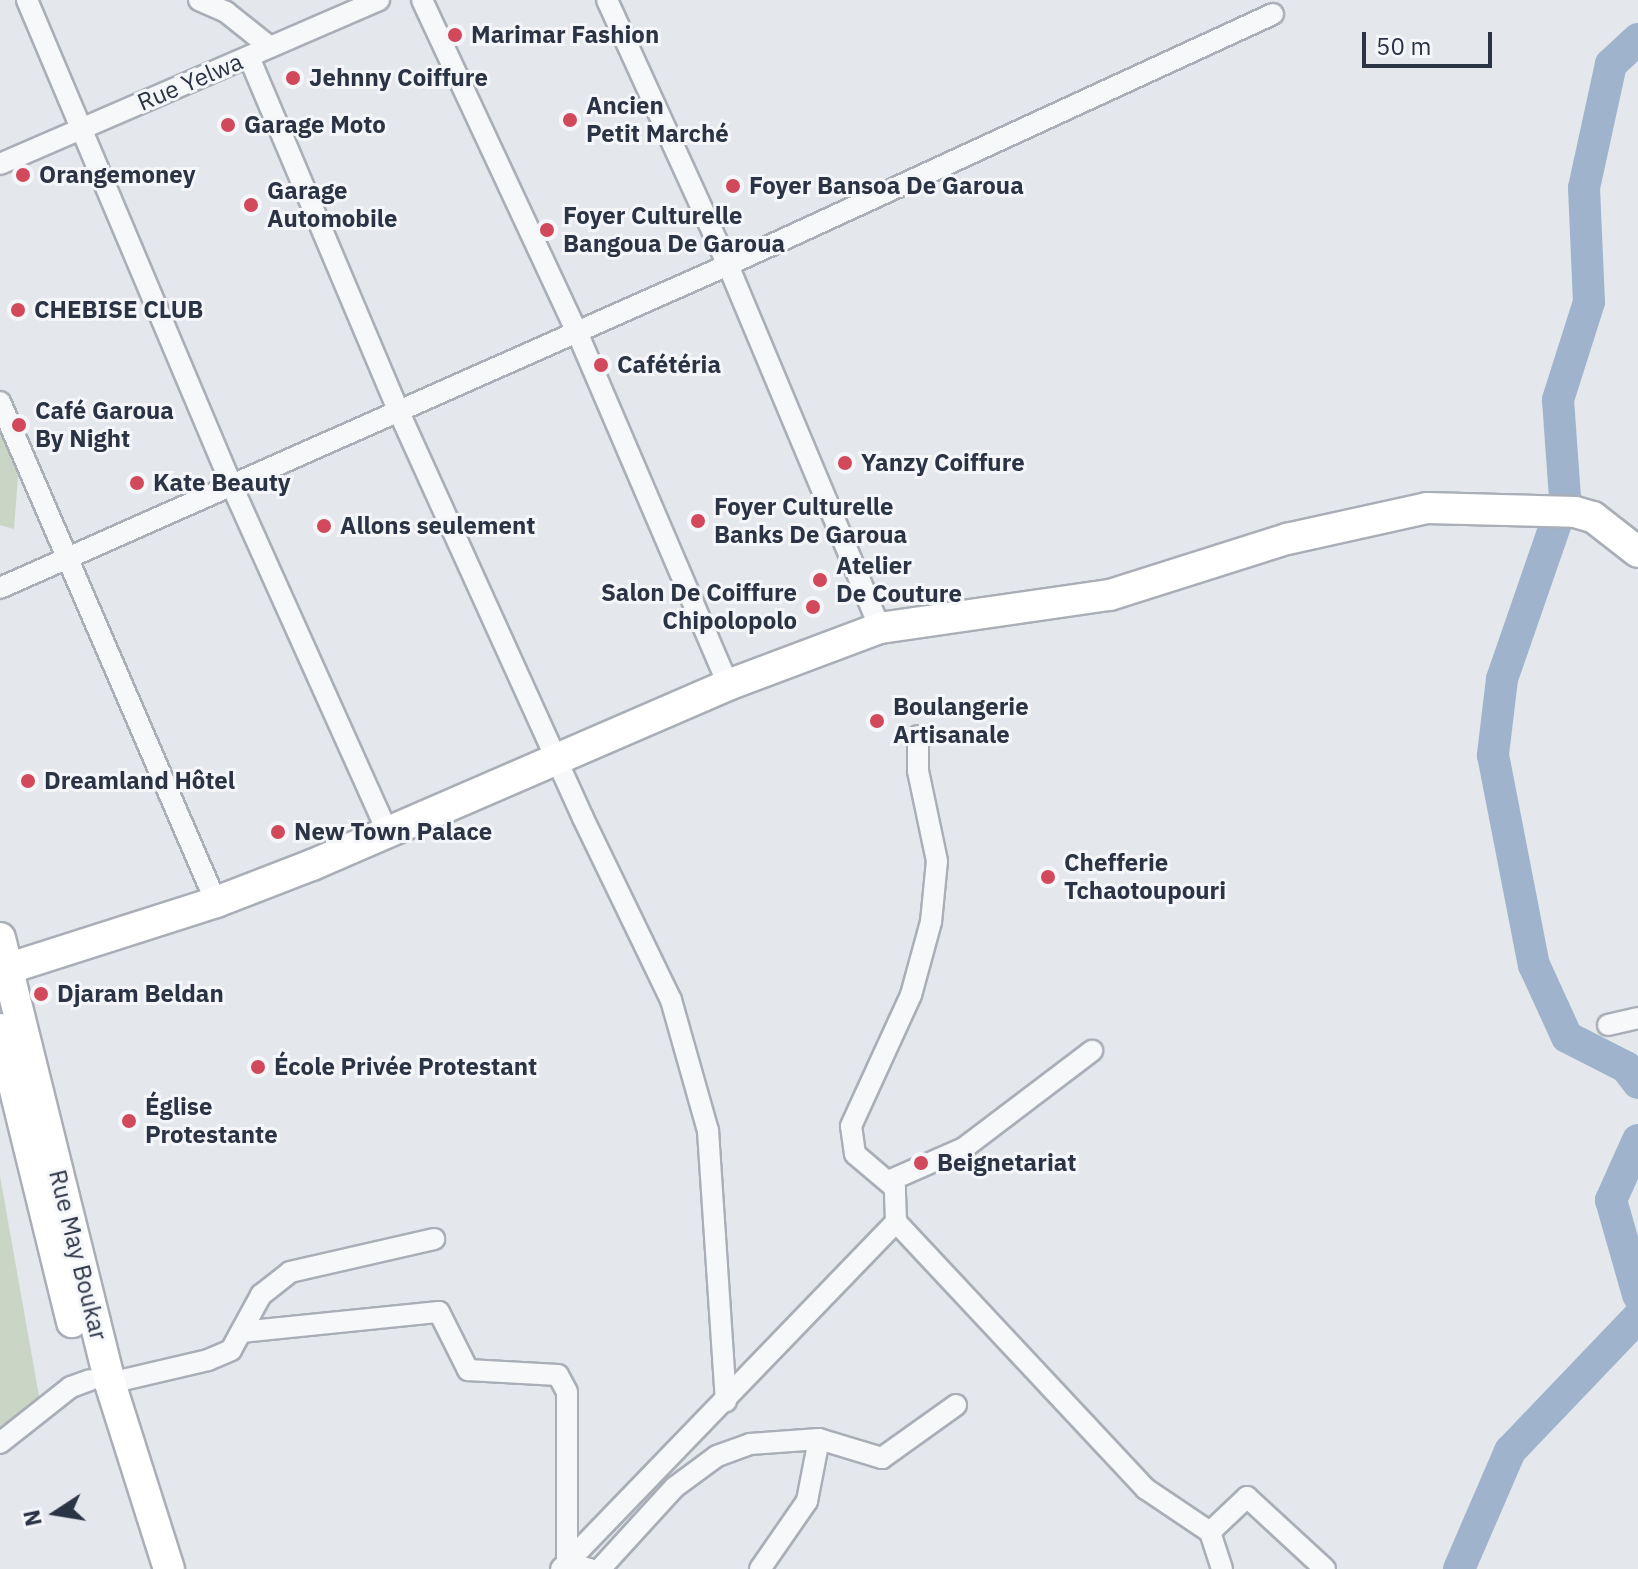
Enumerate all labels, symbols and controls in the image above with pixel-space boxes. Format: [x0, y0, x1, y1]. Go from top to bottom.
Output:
scale bar [1366, 16, 1496, 66]
place label: Marimar Fashion [471, 21, 659, 49]
marker: Marimar Fashion [446, 26, 464, 44]
text: 50 m [1376, 30, 1431, 62]
street label: Rue Yelwa [133, 47, 247, 117]
place label: Jehnny Coiffure [309, 64, 488, 92]
marker: Jehnny Coiffure [284, 69, 302, 87]
place label: Ancien Petit Marché [586, 92, 729, 148]
place label: Garage Moto [244, 111, 386, 139]
marker: Ancien Petit Marché [561, 111, 579, 129]
marker: Garage Moto [219, 116, 237, 134]
place label: Orangemoney [39, 161, 195, 189]
marker: Orangemoney [14, 166, 32, 184]
place label: Foyer Bansoa De Garoua [749, 172, 1024, 200]
place label: Garage Automobile [267, 177, 398, 233]
marker: Foyer Bansoa De Garoua [724, 177, 742, 195]
marker: Garage Automobile [242, 196, 260, 214]
place label: Foyer Culturelle Bangoua De Garoua [563, 202, 785, 258]
marker: Foyer Culturelle Bangoua De Garoua [538, 221, 556, 239]
place label: CHEBISE CLUB [34, 296, 203, 324]
marker: CHEBISE CLUB [9, 301, 27, 319]
place label: Cafétéria [617, 351, 721, 379]
marker: Cafétéria [592, 356, 610, 374]
place label: Café Garoua By Night [35, 397, 174, 453]
marker: Café Garoua By Night [10, 416, 28, 434]
place label: Yanzy Coiffure [861, 449, 1025, 477]
marker: Yanzy Coiffure [836, 454, 854, 472]
place label: Kate Beauty [153, 469, 291, 497]
marker: Kate Beauty [128, 474, 146, 492]
place label: Foyer Culturelle Banks De Garoua [714, 493, 907, 549]
place label: Allons seulement [340, 512, 535, 540]
marker: Foyer Culturelle Banks De Garoua [689, 512, 707, 530]
marker: Allons seulement [315, 517, 333, 535]
place label: Atelier De Couture [836, 552, 962, 608]
marker: Atelier De Couture [811, 571, 829, 589]
place label: Salon De Coiffure Chipolopolo [601, 579, 797, 635]
marker: Salon De Coiffure Chipolopolo [804, 598, 822, 616]
place label: Boulangerie Artisanale [893, 693, 1029, 749]
marker: Boulangerie Artisanale [868, 712, 886, 730]
place label: Dreamland Hôtel [44, 767, 235, 795]
marker: Dreamland Hôtel [19, 772, 37, 790]
place label: New Town Palace [294, 818, 492, 846]
marker: New Town Palace [269, 823, 287, 841]
place label: Chefferie Tchaotoupouri [1064, 849, 1226, 905]
marker: Chefferie Tchaotoupouri [1039, 868, 1057, 886]
place label: Djaram Beldan [57, 980, 224, 1008]
marker: Djaram Beldan [32, 985, 50, 1003]
place label: École Privée Protestant [274, 1053, 537, 1081]
marker: École Privée Protestant [249, 1058, 267, 1076]
place label: Église Protestante [145, 1093, 278, 1149]
marker: Église Protestante [120, 1112, 138, 1130]
place label: Beignetariat [937, 1149, 1077, 1177]
marker: Beignetariat [912, 1154, 930, 1172]
street label: Rue May Boukar [43, 1167, 113, 1343]
north arrow [16, 1473, 96, 1553]
text: N [16, 1507, 48, 1529]

